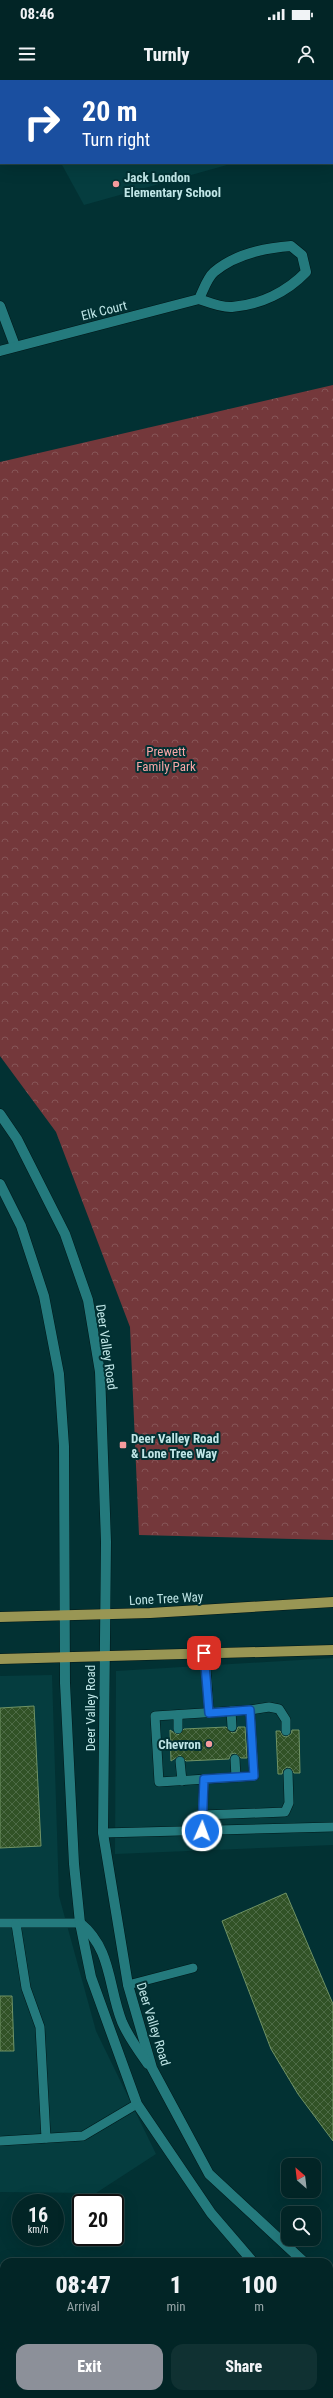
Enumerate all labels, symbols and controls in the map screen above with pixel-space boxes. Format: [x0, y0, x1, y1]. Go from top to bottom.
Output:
text: 08:46 [20, 5, 54, 23]
icon: menu [16, 43, 38, 65]
icon: person [295, 43, 317, 65]
text: Turnly [144, 44, 189, 65]
text: 20 m [82, 95, 138, 128]
icon: right [16, 96, 68, 148]
text: Turn right [82, 129, 150, 150]
place label: Jack London Elementary School [124, 170, 221, 200]
marker: Jack London Elementary School [111, 179, 121, 189]
street label: Elk Court [80, 298, 129, 323]
park label: Prewett Family Park [136, 744, 196, 774]
street label: Deer Valley Road [93, 1303, 120, 1391]
place label: Deer Valley Road & Lone Tree Way [131, 1431, 219, 1461]
marker: Deer Valley Road & Lone Tree Way [118, 1440, 128, 1450]
street label: Lone Tree Way [128, 1589, 204, 1608]
pin [187, 1636, 221, 1670]
icon: arrive [193, 1642, 215, 1664]
street label: Deer Valley Road [83, 1665, 98, 1751]
place label: Chevron [158, 1737, 201, 1752]
marker: Chevron [204, 1739, 214, 1749]
position arrow [181, 1810, 223, 1852]
street label: Deer Valley Road [134, 1981, 173, 2068]
north arrow [281, 2158, 321, 2198]
map controls [281, 2158, 321, 2246]
speed limit sign: 20 [72, 2194, 124, 2246]
text: 16 [28, 2203, 48, 2227]
button: search [281, 2206, 321, 2246]
text: km/h [28, 2224, 48, 2235]
text: 08:47 [55, 2271, 111, 2299]
text: 1 [170, 2271, 182, 2299]
text: 100 [241, 2271, 278, 2299]
text: Arrival [67, 2299, 100, 2314]
text: min [166, 2299, 186, 2314]
text: m [254, 2299, 264, 2314]
button: Exit [16, 2344, 163, 2390]
button: Share [171, 2344, 317, 2390]

